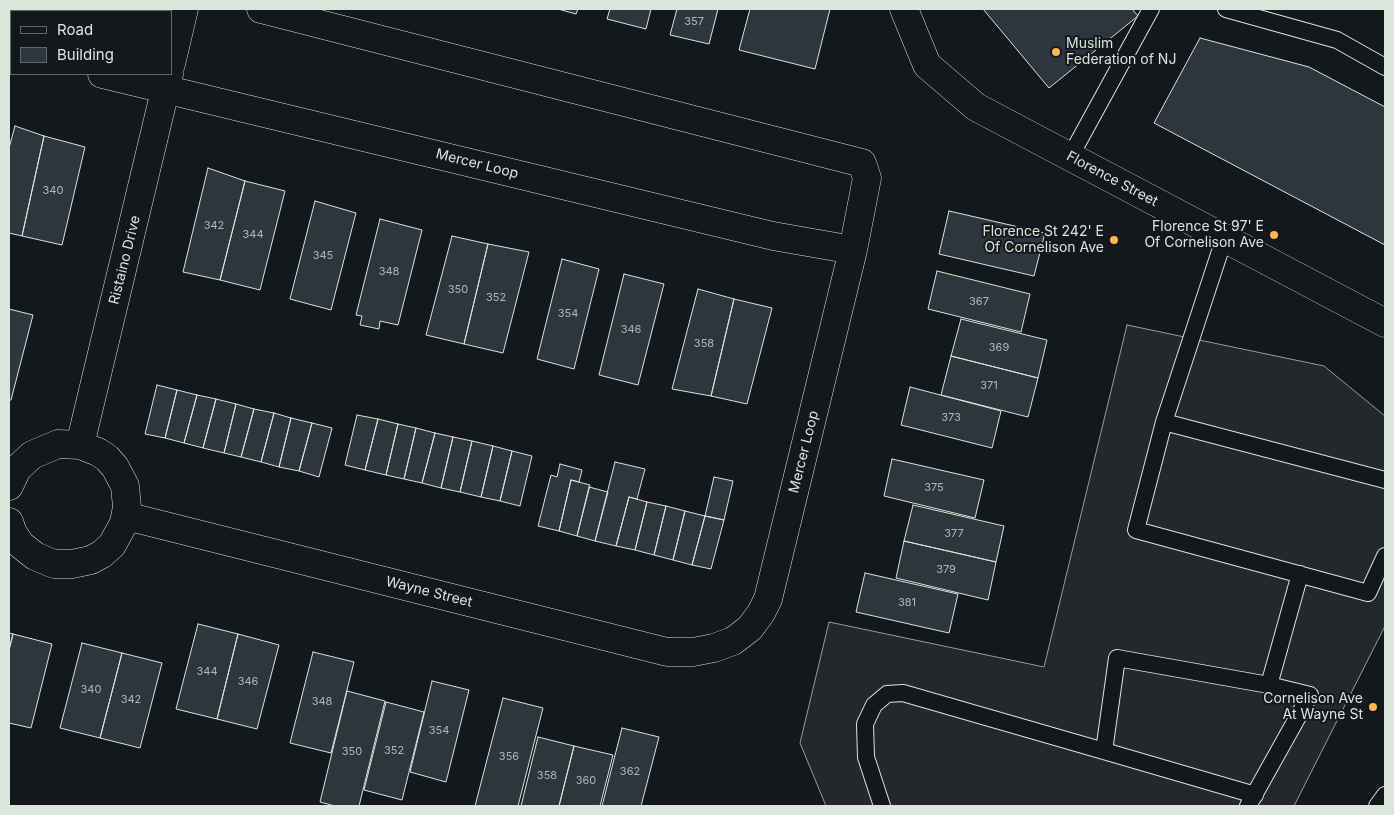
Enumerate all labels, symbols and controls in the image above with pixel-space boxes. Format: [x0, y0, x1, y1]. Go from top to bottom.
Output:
legend [10, 10, 172, 75]
house number: 357 [684, 15, 704, 29]
text: Road [57, 20, 93, 39]
place label: Muslim Federation of NJ [1066, 36, 1176, 68]
text: Building [57, 45, 114, 64]
marker: Muslim Federation of NJ [1050, 46, 1062, 58]
street label: Mercer Loop [434, 146, 520, 182]
street label: Florence Street [1063, 148, 1161, 210]
house number: 340 [43, 184, 63, 198]
street label: Ristaino Drive [106, 214, 144, 306]
house number: 342 [204, 219, 224, 233]
place label: Florence St 97' E Of Cornelison Ave [1144, 219, 1264, 252]
place label: Florence St 242' E Of Cornelison Ave [982, 224, 1104, 256]
house number: 344 [242, 228, 264, 242]
marker: Florence St 97' E Of Cornelison Ave [1268, 229, 1280, 241]
marker: Florence St 242' E Of Cornelison Ave [1108, 234, 1120, 246]
house number: 345 [313, 249, 333, 263]
house number: 348 [379, 265, 399, 279]
house number: 350 [448, 283, 468, 297]
house number: 352 [486, 291, 506, 305]
house number: 367 [969, 295, 989, 309]
house number: 354 [558, 307, 578, 321]
house number: 346 [621, 323, 641, 337]
house number: 358 [694, 337, 714, 351]
house number: 369 [989, 341, 1009, 355]
house number: 371 [980, 379, 998, 393]
street label: Mercer Loop [786, 409, 822, 495]
house number: 373 [941, 411, 961, 425]
house number: 375 [924, 481, 944, 495]
house number: 377 [944, 527, 964, 541]
house number: 379 [936, 563, 956, 577]
street label: Wayne Street [384, 573, 474, 611]
house number: 381 [898, 596, 916, 610]
house number: 344 [196, 665, 218, 679]
house number: 346 [238, 675, 258, 689]
house number: 340 [81, 683, 101, 697]
place label: Cornelison Ave At Wayne St [1263, 691, 1363, 724]
house number: 342 [121, 693, 141, 707]
house number: 348 [312, 695, 332, 709]
marker: Cornelison Ave At Wayne St [1367, 701, 1379, 713]
house number: 354 [429, 724, 449, 738]
house number: 352 [384, 744, 404, 758]
house number: 350 [342, 745, 362, 759]
house number: 356 [499, 750, 519, 764]
house number: 362 [620, 765, 640, 779]
house number: 358 [537, 769, 557, 783]
house number: 360 [576, 774, 596, 788]

